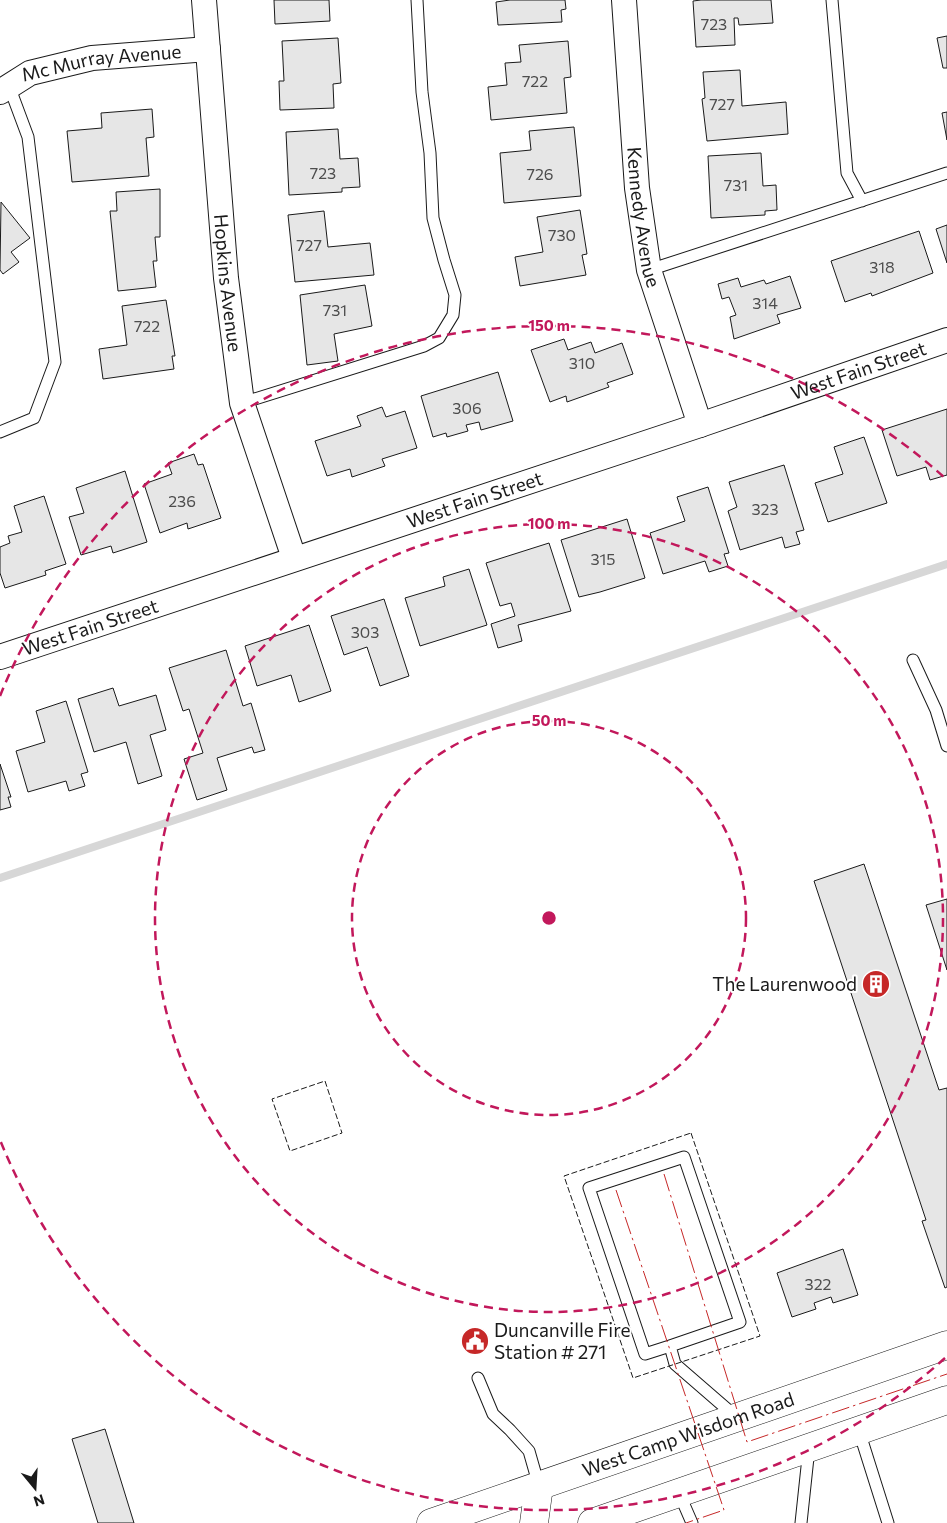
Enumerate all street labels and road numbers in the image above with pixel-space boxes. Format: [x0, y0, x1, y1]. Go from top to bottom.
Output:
street label: Mc Murray Avenue [19, 39, 182, 86]
street label: Kennedy Avenue [623, 146, 666, 290]
street label: Hopkins Avenue [210, 213, 247, 353]
street label: West Fain Street [788, 336, 929, 404]
street label: West Fain Street [404, 466, 546, 532]
street label: West Fain Street [19, 593, 161, 660]
street label: West Camp Wisdom Road [579, 1387, 797, 1481]

